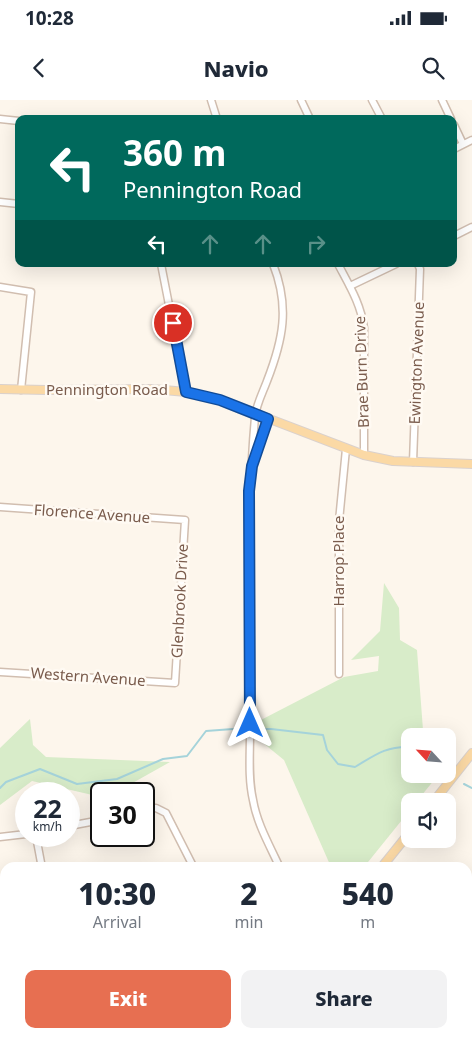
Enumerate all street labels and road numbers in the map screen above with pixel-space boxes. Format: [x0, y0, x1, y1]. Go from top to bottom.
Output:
street label: Ewington Avenue [404, 301, 428, 425]
street label: Brae Burn Drive [349, 316, 373, 428]
street label: Pennington Road [46, 379, 168, 399]
street label: Florence Avenue [33, 499, 151, 527]
street label: Harrop Place [328, 516, 348, 606]
street label: Glenbrook Drive [166, 543, 192, 659]
street label: Western Avenue [30, 662, 146, 690]

